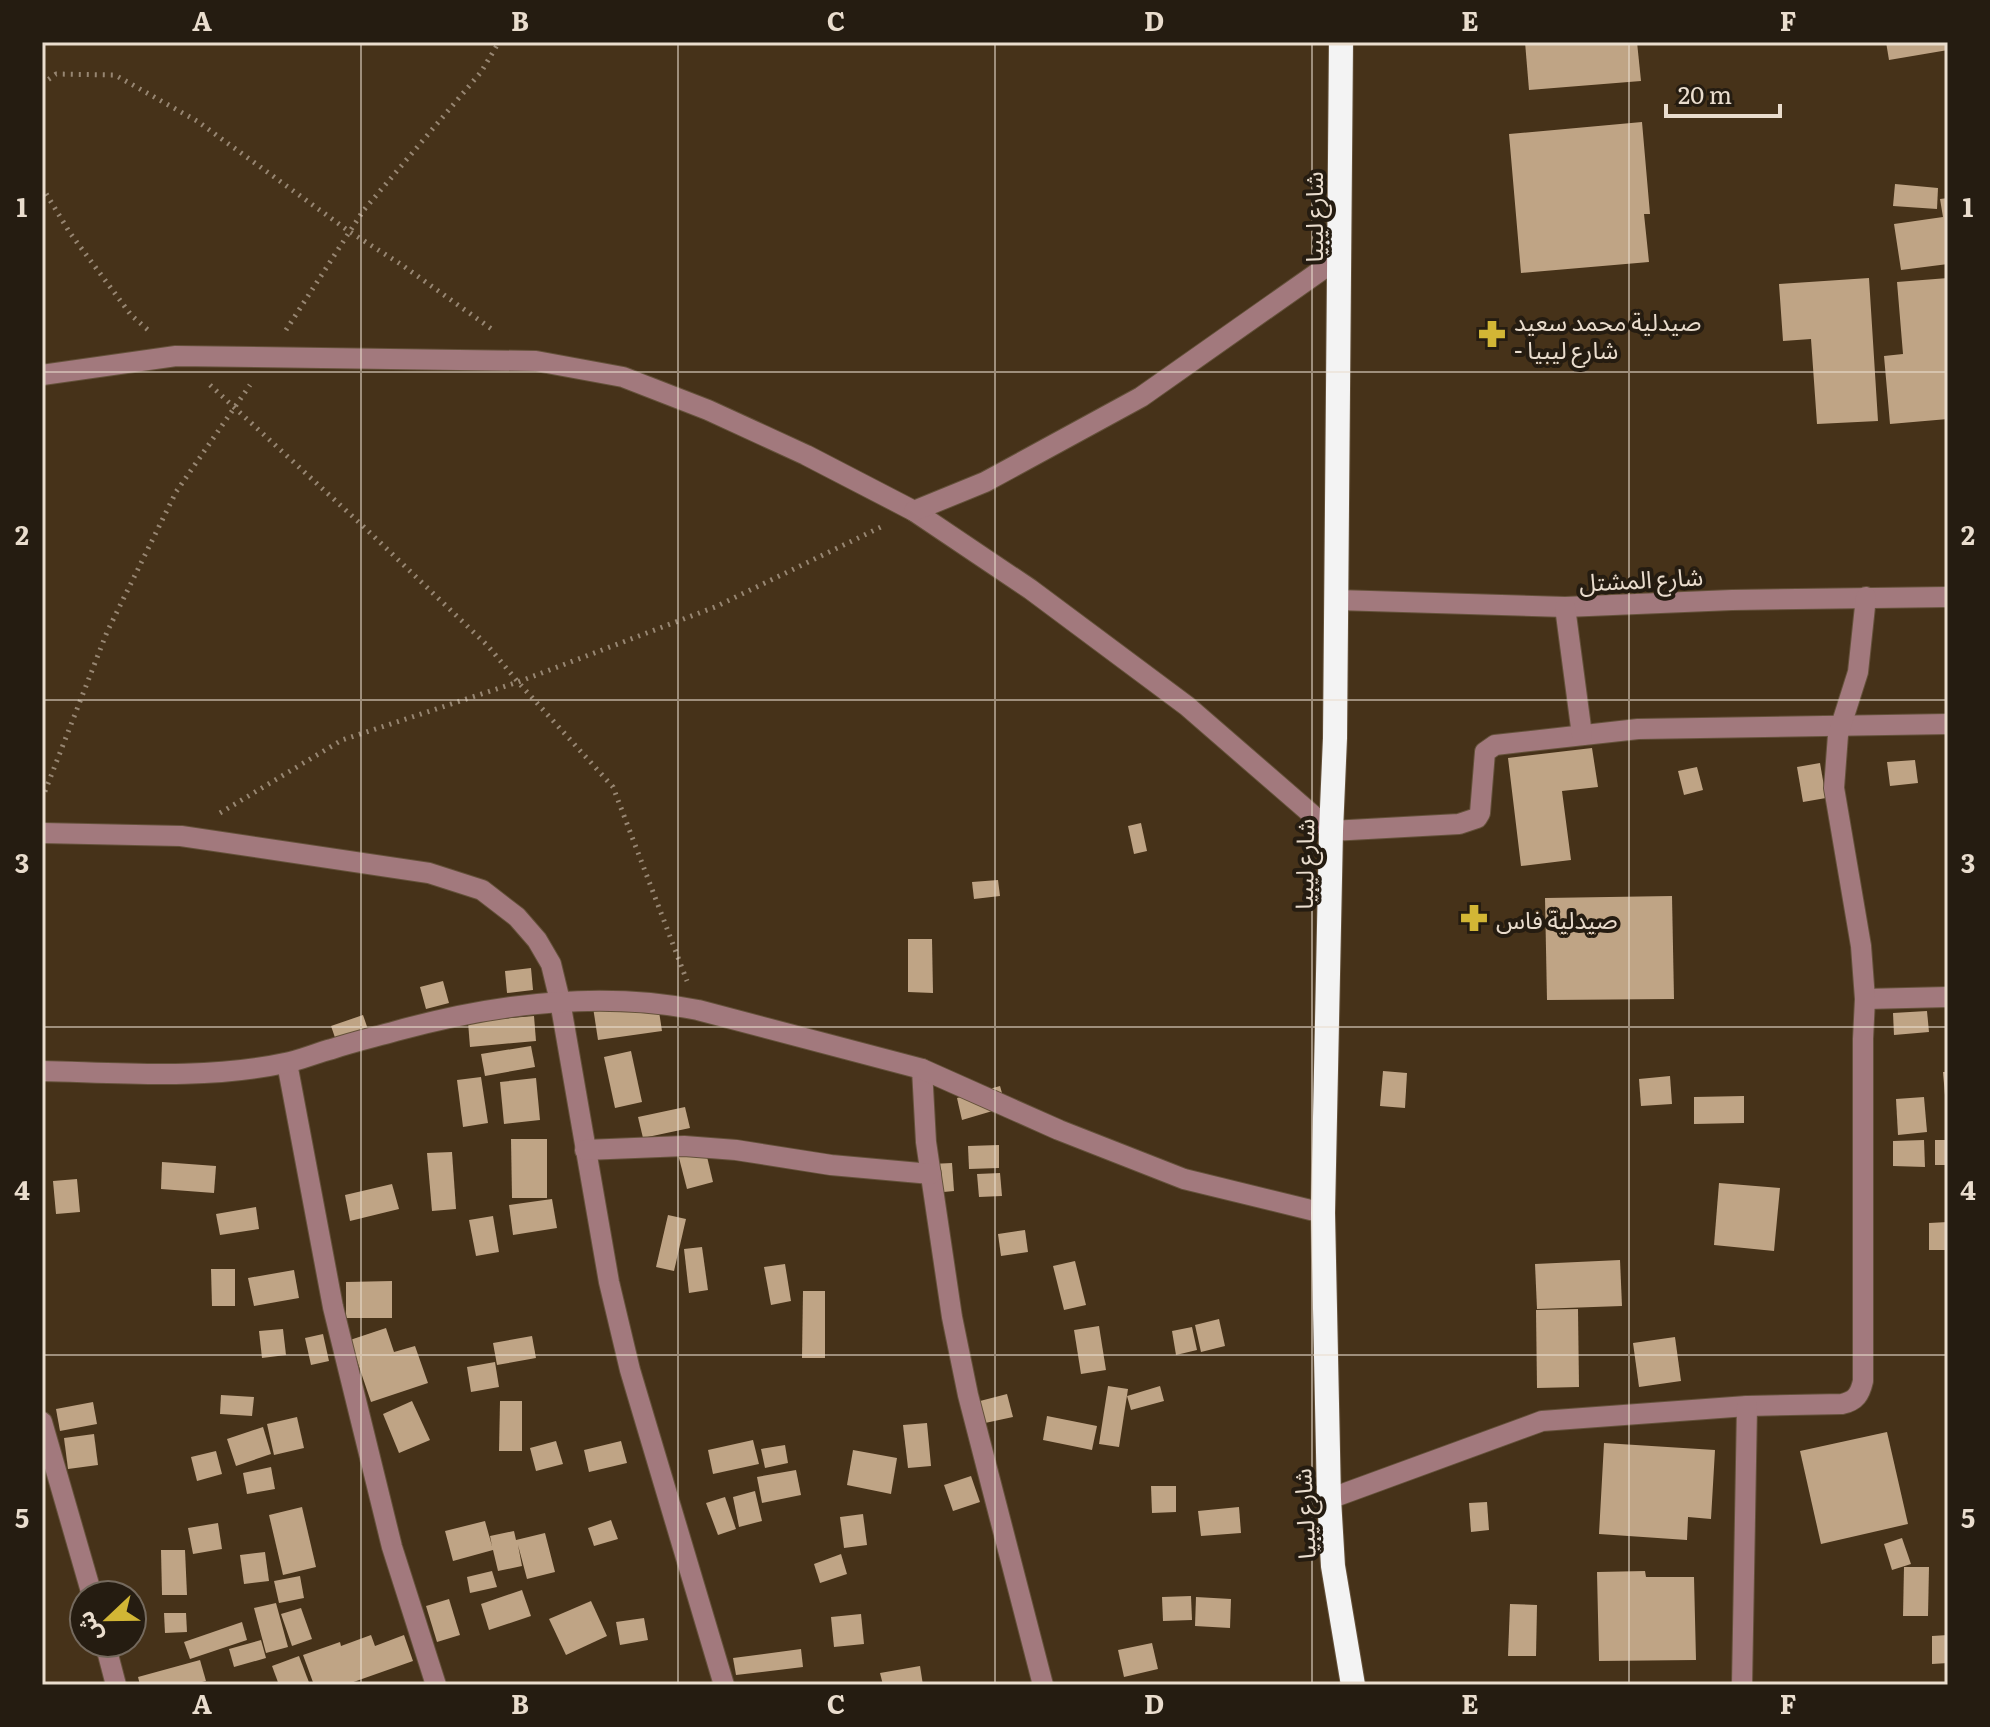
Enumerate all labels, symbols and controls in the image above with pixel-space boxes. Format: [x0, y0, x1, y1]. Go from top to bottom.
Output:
text: A [192, 0, 212, 39]
text: B [511, 0, 529, 39]
text: C [827, 0, 845, 39]
text: D [1144, 0, 1164, 39]
text: E [1461, 0, 1479, 39]
text: F [1780, 0, 1796, 39]
scale bar [1666, 68, 1780, 118]
text: 20 m [1678, 76, 1732, 111]
street label: شارع ليبيا [1295, 172, 1332, 262]
text: 1 [17, 186, 28, 225]
text: 1 [1963, 186, 1974, 225]
place label: صيدلية محمد سعيد - شارع ليبيا [1514, 303, 1701, 368]
pharmacy icon: صيدلية محمد سعيد - شارع ليبيا [1477, 319, 1507, 349]
text: 2 [15, 514, 29, 553]
text: 2 [1961, 514, 1975, 553]
street label: شارع المشتل [1578, 557, 1704, 601]
street label: شارع ليبيا [1285, 818, 1323, 910]
text: 3 [15, 842, 29, 881]
text: 3 [1961, 842, 1975, 881]
place label: صيدلية فاس [1496, 901, 1618, 936]
pharmacy icon: صيدلية فاس [1459, 903, 1489, 933]
text: 4 [14, 1169, 30, 1208]
text: 4 [1960, 1169, 1976, 1208]
street label: شارع ليبيا [1283, 1468, 1325, 1560]
text: 5 [15, 1497, 29, 1536]
text: 5 [1961, 1497, 1975, 1536]
north arrow [68, 1579, 148, 1659]
text: ش [67, 1607, 109, 1647]
text: A [192, 1683, 212, 1722]
text: B [511, 1683, 529, 1722]
text: C [827, 1683, 845, 1722]
text: D [1144, 1683, 1164, 1722]
text: E [1461, 1683, 1479, 1722]
text: F [1780, 1683, 1796, 1722]

